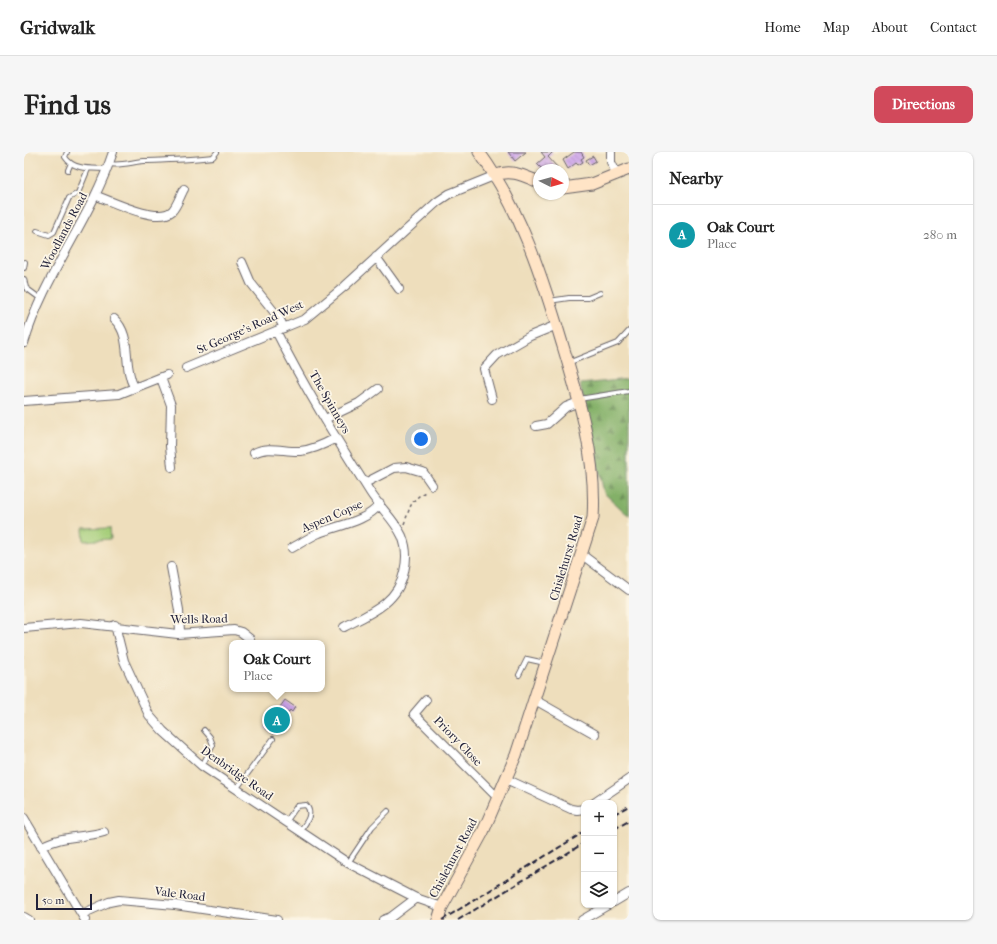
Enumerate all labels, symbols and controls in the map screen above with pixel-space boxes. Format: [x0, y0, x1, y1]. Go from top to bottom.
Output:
text: Gridwalk [20, 17, 95, 39]
text: Home [764, 19, 801, 36]
text: Map [823, 19, 850, 36]
text: About [872, 19, 908, 36]
text: Contact [930, 19, 977, 36]
button: Directions [874, 86, 973, 123]
text: Find us [24, 88, 111, 121]
north arrow [533, 164, 569, 200]
text: Nearby [669, 168, 723, 188]
street label: Woodlands Road [37, 189, 91, 273]
text: Oak Court [707, 218, 775, 236]
text: A [678, 227, 686, 242]
text: 280 m [923, 227, 957, 242]
text: Place [707, 236, 737, 251]
street label: St George's Road West [194, 297, 306, 357]
street label: The Spinneys [306, 368, 354, 436]
your location [411, 429, 431, 449]
street label: Aspen Copse [298, 497, 365, 536]
street label: Chislehurst Road [546, 513, 586, 602]
street label: Wells Road [169, 611, 228, 627]
popup [229, 640, 325, 692]
text: Oak Court [243, 650, 311, 668]
text: Place [243, 668, 273, 683]
pin: A [264, 705, 290, 735]
street label: Priory Close [431, 713, 485, 769]
street label: Denbridge Road [198, 743, 276, 803]
map controls [581, 800, 617, 908]
button: + [581, 800, 617, 836]
street label: Chislehurst Road [426, 815, 480, 900]
button: − [581, 836, 617, 872]
button: layers [581, 872, 617, 908]
street label: Vale Road [153, 884, 207, 904]
scale bar [36, 892, 92, 911]
text: 50 m [42, 894, 64, 907]

